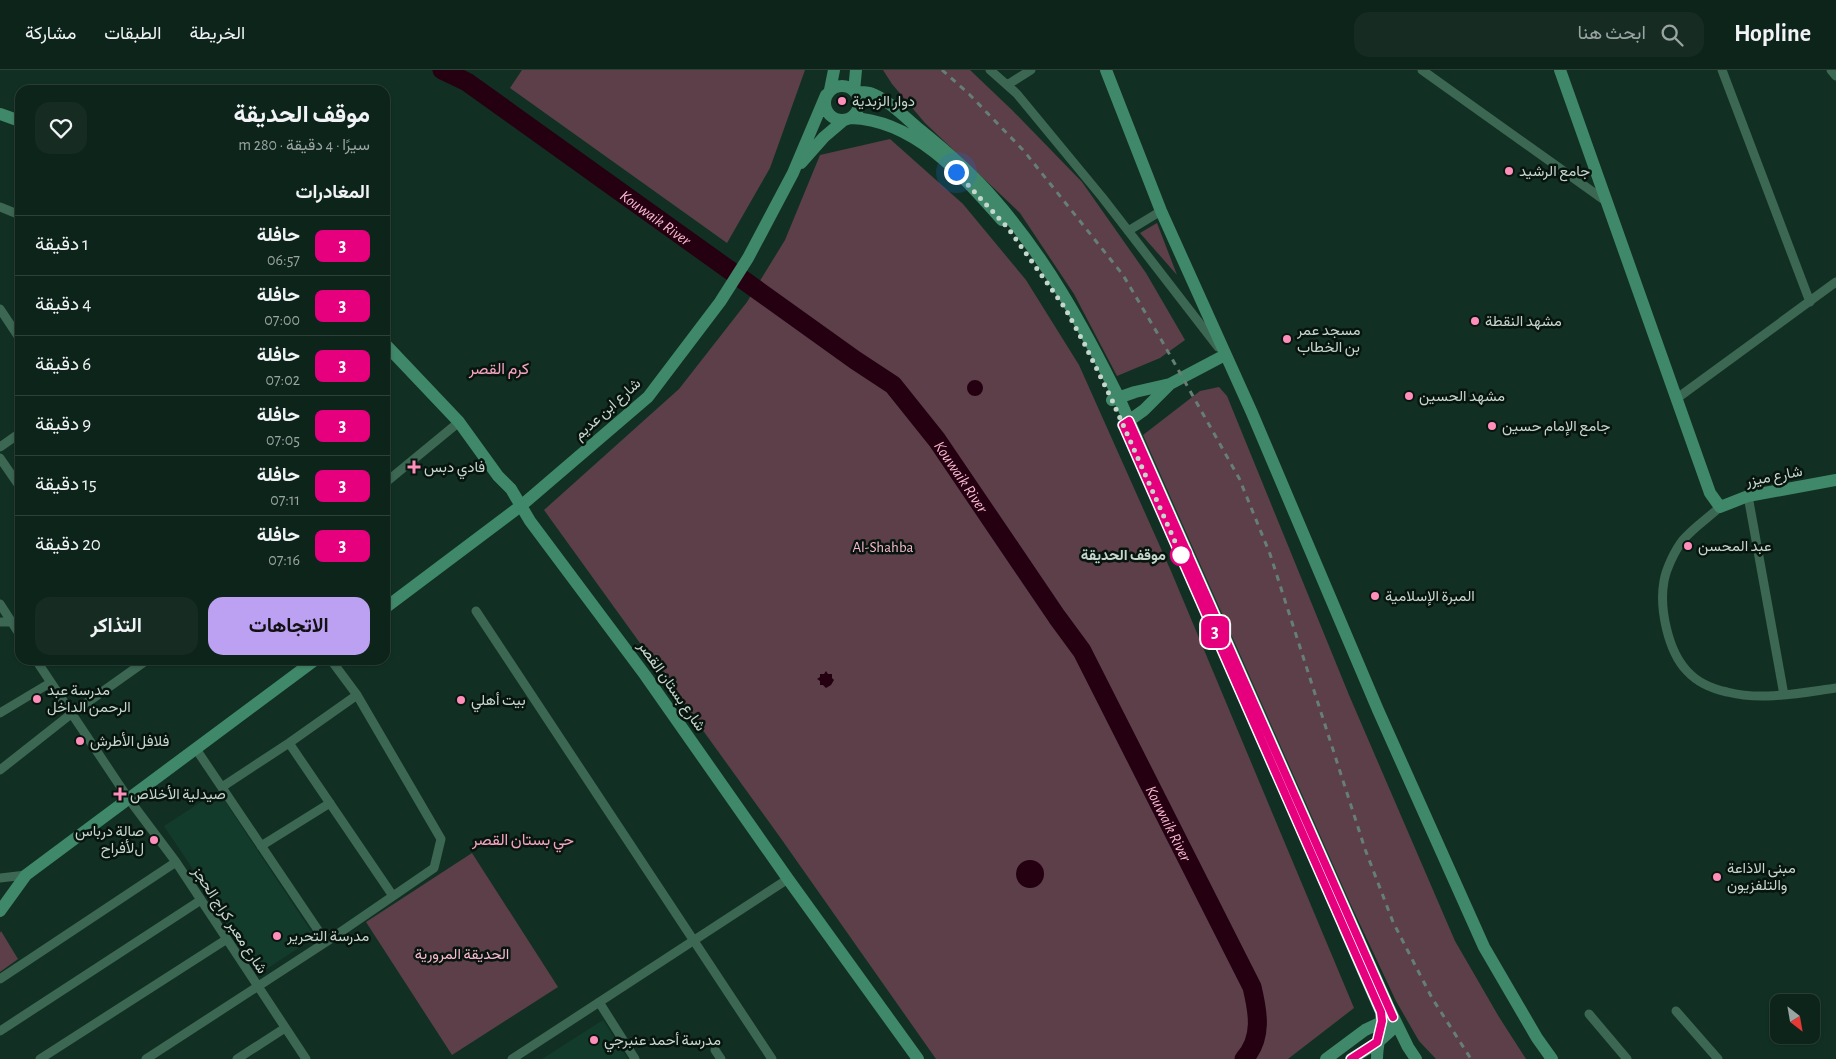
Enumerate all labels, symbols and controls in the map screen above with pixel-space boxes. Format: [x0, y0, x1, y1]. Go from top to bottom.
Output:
search box [1354, 12, 1704, 57]
icon: search [1658, 21, 1686, 49]
text: Hopline [1734, 22, 1811, 46]
text: ابحث هنا [1578, 24, 1646, 43]
text: مشاركة [25, 25, 76, 43]
text: الطبقات [104, 25, 161, 43]
text: الخريطة [189, 25, 245, 43]
place label: دوار الزبدية [852, 94, 915, 110]
marker: دوار الزبدية [836, 95, 848, 107]
button: heart [35, 102, 87, 154]
text: موقف الحديقة [234, 103, 370, 127]
text: سيرًا · 4 دقيقة · 280 m [238, 137, 370, 153]
your location [944, 160, 969, 185]
place label: جامع الرشيد [1519, 164, 1590, 182]
marker: جامع الرشيد [1503, 165, 1515, 177]
text: المغادرات [295, 183, 370, 202]
water label: Kouwaik River [617, 188, 694, 249]
text: حافلة [257, 226, 300, 245]
text: 1 دقيقة [35, 235, 89, 254]
text: 3 [339, 237, 346, 255]
text: 06:57 [267, 252, 300, 268]
text: حافلة [257, 286, 300, 305]
text: 4 دقيقة [35, 295, 91, 314]
text: 3 [339, 297, 346, 315]
text: 07:00 [264, 312, 300, 328]
place label: مشهد النقطة [1485, 314, 1562, 330]
marker: مشهد النقطة [1469, 315, 1481, 327]
place label: مسجد عمر بن الخطاب [1296, 323, 1361, 357]
marker: مسجد عمر بن الخطاب [1281, 333, 1293, 345]
text: حافلة [257, 346, 300, 365]
text: 6 دقيقة [35, 355, 91, 374]
text: 3 [339, 357, 346, 375]
district label: كرم القصر [468, 361, 529, 379]
text: 07:02 [265, 372, 300, 388]
street label: شارع ابن عديم [571, 376, 646, 445]
place label: مشهد الحسين [1419, 389, 1505, 406]
marker: مشهد الحسين [1403, 390, 1415, 402]
text: حافلة [257, 406, 300, 425]
text: 9 دقيقة [35, 415, 91, 434]
text: 3 [339, 417, 346, 435]
place label: جامع الإمام حسين [1502, 419, 1610, 437]
marker: جامع الإمام حسين [1486, 420, 1498, 432]
text: 07:05 [266, 432, 300, 448]
water label: Kouwaik River [931, 438, 991, 516]
place label: فادي دبس [424, 460, 485, 480]
marker: فادي دبس [408, 461, 420, 473]
street label: شارع ميزر [1744, 464, 1804, 492]
text: حافلة [257, 466, 300, 485]
text: 15 دقيقة [35, 475, 97, 494]
text: 3 [339, 477, 346, 495]
text: 07:11 [270, 492, 300, 508]
text: حافلة [257, 526, 300, 545]
text: 20 دقيقة [35, 535, 101, 554]
text: 3 [339, 537, 346, 555]
place label: عبد المحسن [1698, 539, 1772, 556]
park label: Al-Shahba [852, 540, 914, 555]
marker: عبد المحسن [1682, 540, 1694, 552]
marker: موقف الحديقة [1170, 544, 1192, 566]
place label: موقف الحديقة [1081, 548, 1166, 564]
text: 07:16 [268, 552, 300, 568]
place label: المبرة الإسلامية [1385, 589, 1475, 606]
marker: المبرة الإسلامية [1369, 590, 1381, 602]
button: التذاكر [35, 597, 198, 655]
button: الاتجاهات [208, 597, 370, 655]
line badge: 3 [1199, 616, 1231, 648]
text: 3 [1211, 623, 1219, 641]
street label: شارع بستان القصر [632, 638, 708, 736]
place label: مدرسة عبد الرحمن الداخل [47, 683, 131, 717]
place label: بيت أهلي [471, 692, 526, 713]
marker: مدرسة عبد الرحمن الداخل [31, 693, 43, 705]
marker: بيت أهلي [455, 694, 467, 706]
place label: فلافل اﻷطرش [90, 732, 170, 751]
marker: فلافل اﻷطرش [74, 735, 86, 747]
water label: Kouwaik River [1142, 783, 1194, 865]
place label: صيدلية اﻷخلاص [130, 785, 226, 804]
marker: صيدلية اﻷخلاص [114, 788, 126, 800]
place label: صالة درباس لﻷفراح [75, 824, 144, 859]
district label: حي بستان القصر [471, 832, 574, 853]
marker: صالة درباس لﻷفراح [148, 834, 160, 846]
place label: مبنى الاذاعة والتلفزيون [1727, 861, 1796, 894]
street label: شارع معبر كراج الحجز [186, 863, 270, 978]
marker: مبنى الاذاعة والتلفزيون [1711, 871, 1723, 883]
place label: مدرسة التحرير [286, 929, 369, 945]
marker: مدرسة التحرير [271, 930, 283, 942]
park label: الحديقة المرورية [415, 947, 509, 963]
north arrow [1770, 994, 1820, 1044]
map controls [1770, 994, 1820, 1044]
place label: مدرسة أحمد عنبرجي [604, 1032, 721, 1053]
marker: مدرسة أحمد عنبرجي [588, 1034, 600, 1046]

